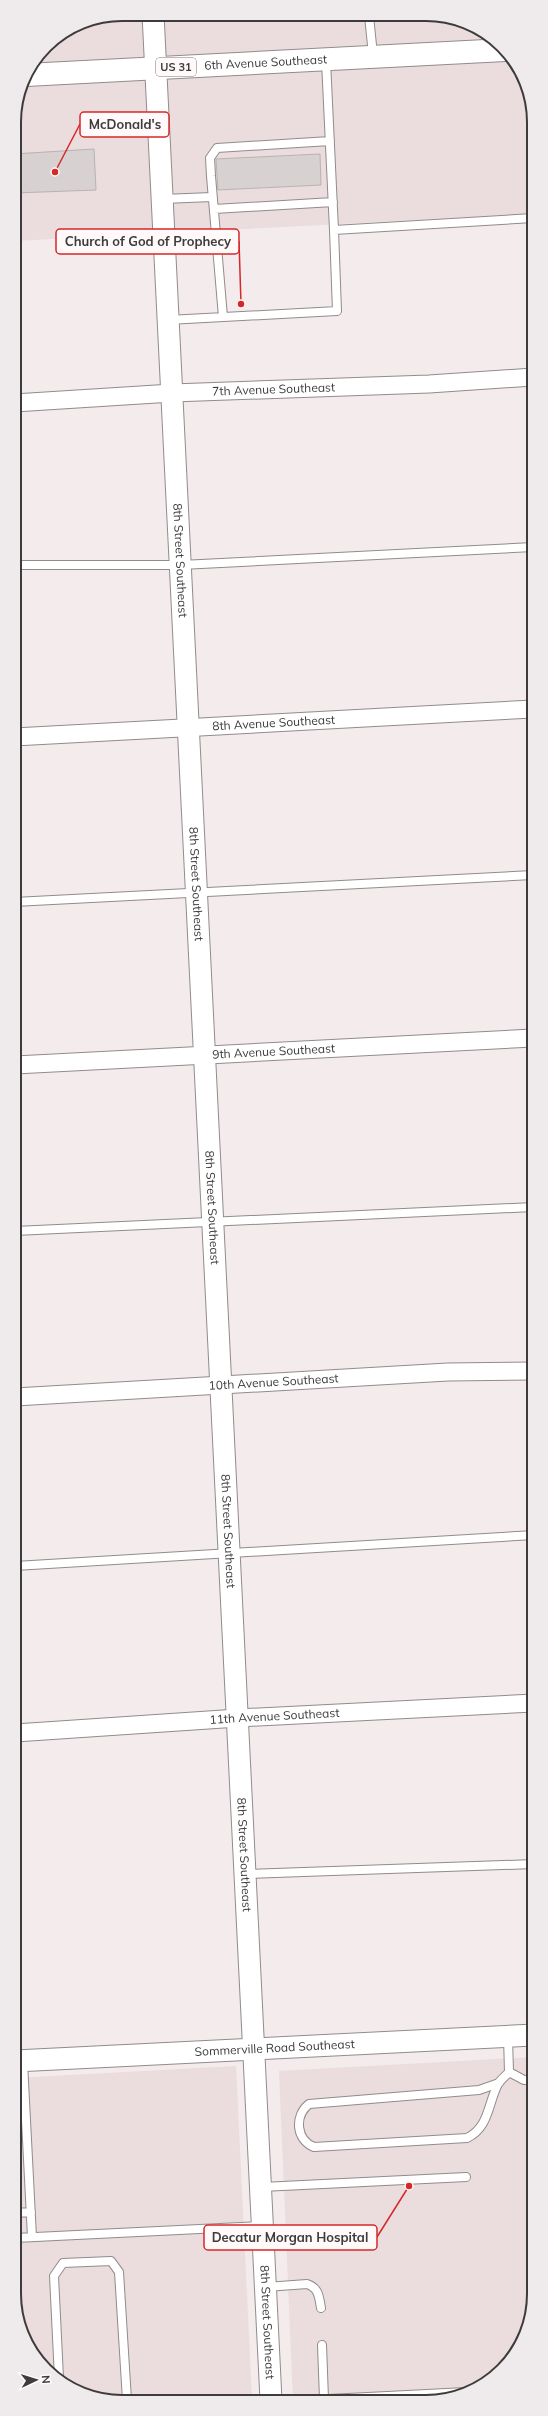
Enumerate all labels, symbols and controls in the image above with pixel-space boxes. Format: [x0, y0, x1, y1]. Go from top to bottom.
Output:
street label: 6th Avenue Southeast [204, 51, 327, 73]
road number: US 31 [156, 58, 196, 76]
callout: McDonald's [80, 112, 169, 137]
text: McDonald's [89, 116, 161, 132]
callout: Church of God of Prophecy [56, 229, 239, 254]
text: Church of God of Prophecy [65, 233, 232, 250]
street label: 7th Avenue Southeast [212, 379, 335, 399]
street label: 8th Street Southeast [170, 503, 191, 618]
street label: 8th Avenue Southeast [212, 712, 335, 733]
street label: 8th Street Southeast [186, 826, 207, 941]
street label: 9th Avenue Southeast [212, 1040, 335, 1062]
street label: 8th Street Southeast [202, 1150, 223, 1265]
street label: 10th Avenue Southeast [208, 1370, 339, 1393]
street label: 8th Street Southeast [218, 1474, 239, 1589]
street label: 11th Avenue Southeast [209, 1705, 340, 1727]
street label: 8th Street Southeast [234, 1797, 255, 1912]
street label: Sommerville Road Southeast [194, 2036, 355, 2059]
callout: Decatur Morgan Hospital [204, 2225, 377, 2250]
text: Decatur Morgan Hospital [212, 2229, 368, 2245]
street label: 8th Street Southeast [257, 2265, 278, 2380]
north arrow [16, 2360, 56, 2400]
text: N [39, 2375, 53, 2384]

